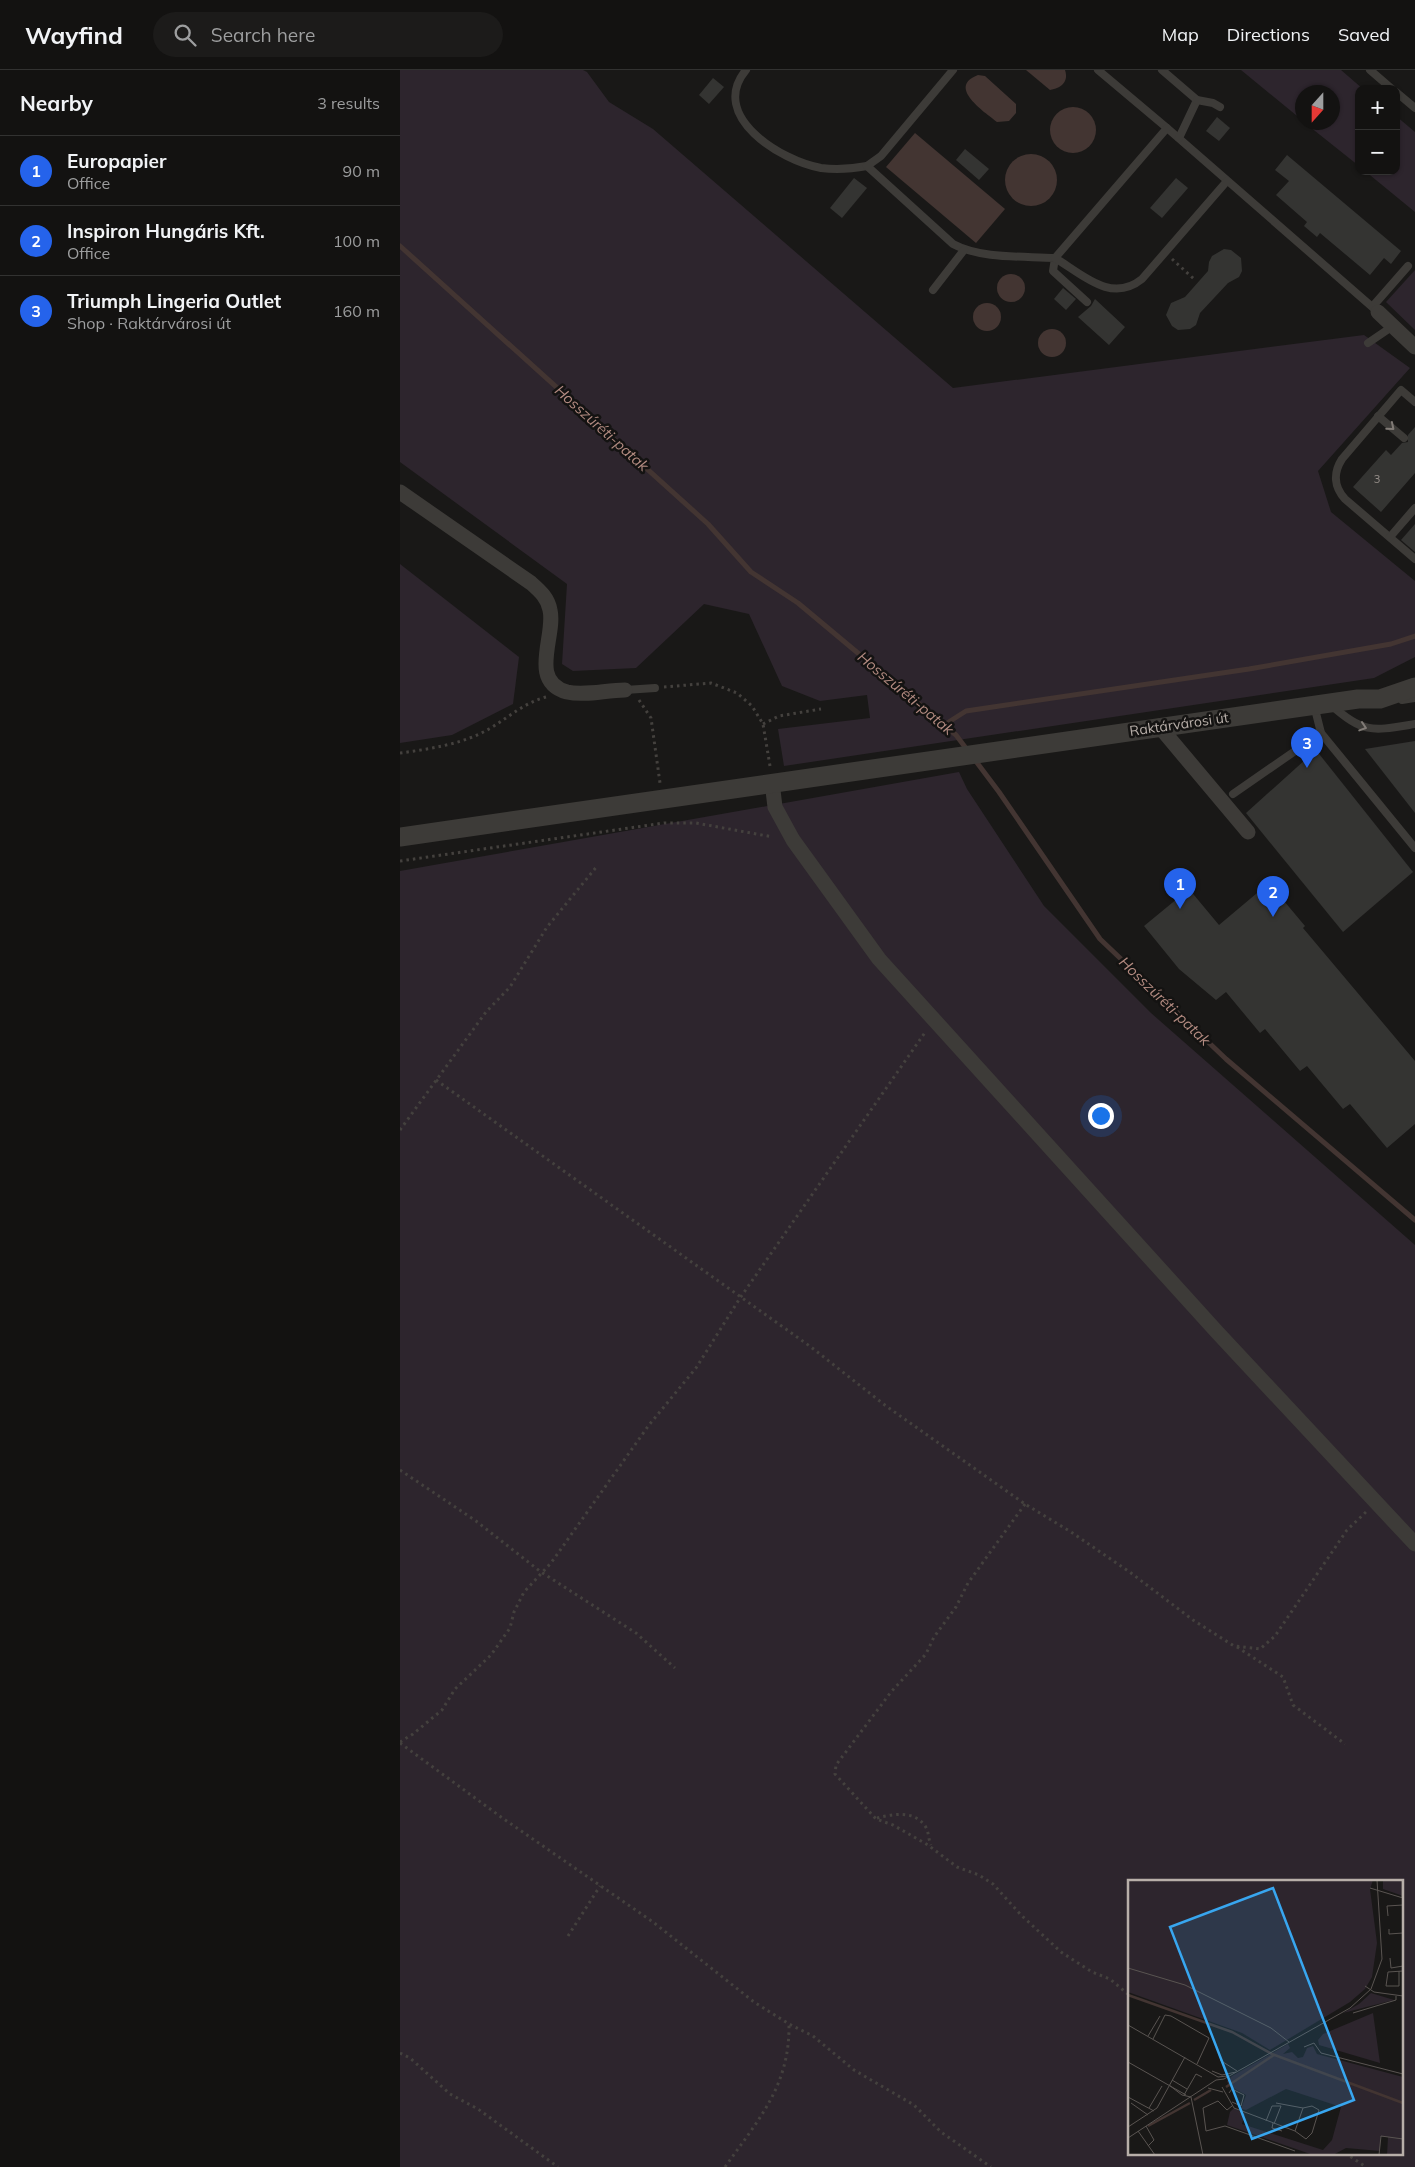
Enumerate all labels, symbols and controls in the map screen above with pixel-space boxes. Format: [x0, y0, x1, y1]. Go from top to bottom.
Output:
search box [153, 12, 503, 57]
text: Wayfind [25, 20, 123, 50]
icon: search [171, 21, 199, 49]
text: Search here [211, 23, 315, 47]
text: Map [1162, 23, 1199, 46]
text: Directions [1227, 23, 1310, 46]
text: Saved [1338, 23, 1390, 46]
north arrow [1295, 85, 1340, 130]
map controls [1355, 85, 1400, 175]
button: + [1355, 85, 1400, 130]
text: Nearby [20, 90, 93, 116]
text: 3 results [317, 93, 380, 113]
button: − [1355, 130, 1400, 175]
text: Europapier [67, 149, 166, 173]
text: 1 [31, 161, 41, 181]
text: 90 m [343, 161, 380, 181]
text: Office [67, 173, 110, 193]
text: Inspiron Hungáris Kft. [67, 219, 265, 243]
text: 2 [31, 231, 41, 251]
text: 100 m [333, 231, 380, 251]
text: Office [67, 243, 110, 263]
text: Triumph Lingeria Outlet [67, 289, 281, 313]
text: 3 [31, 301, 41, 321]
text: 160 m [333, 301, 380, 321]
text: Shop · Raktárvárosi út [67, 313, 231, 333]
water label: Hosszúréti-patak [551, 381, 654, 476]
one-way arrow [1385, 421, 1394, 430]
house number: 3 [1374, 472, 1380, 486]
water label: Hosszúréti-patak [854, 647, 959, 740]
street label: Raktárvárosi út [1128, 708, 1230, 740]
one-way arrow [1358, 721, 1366, 731]
pin: 3 [1291, 727, 1323, 768]
pin: 1 [1164, 868, 1196, 909]
pin: 2 [1257, 876, 1289, 917]
water label: Hosszúréti-patak [1115, 952, 1216, 1050]
your location [1088, 1103, 1114, 1129]
inset map [1128, 1880, 1402, 2154]

